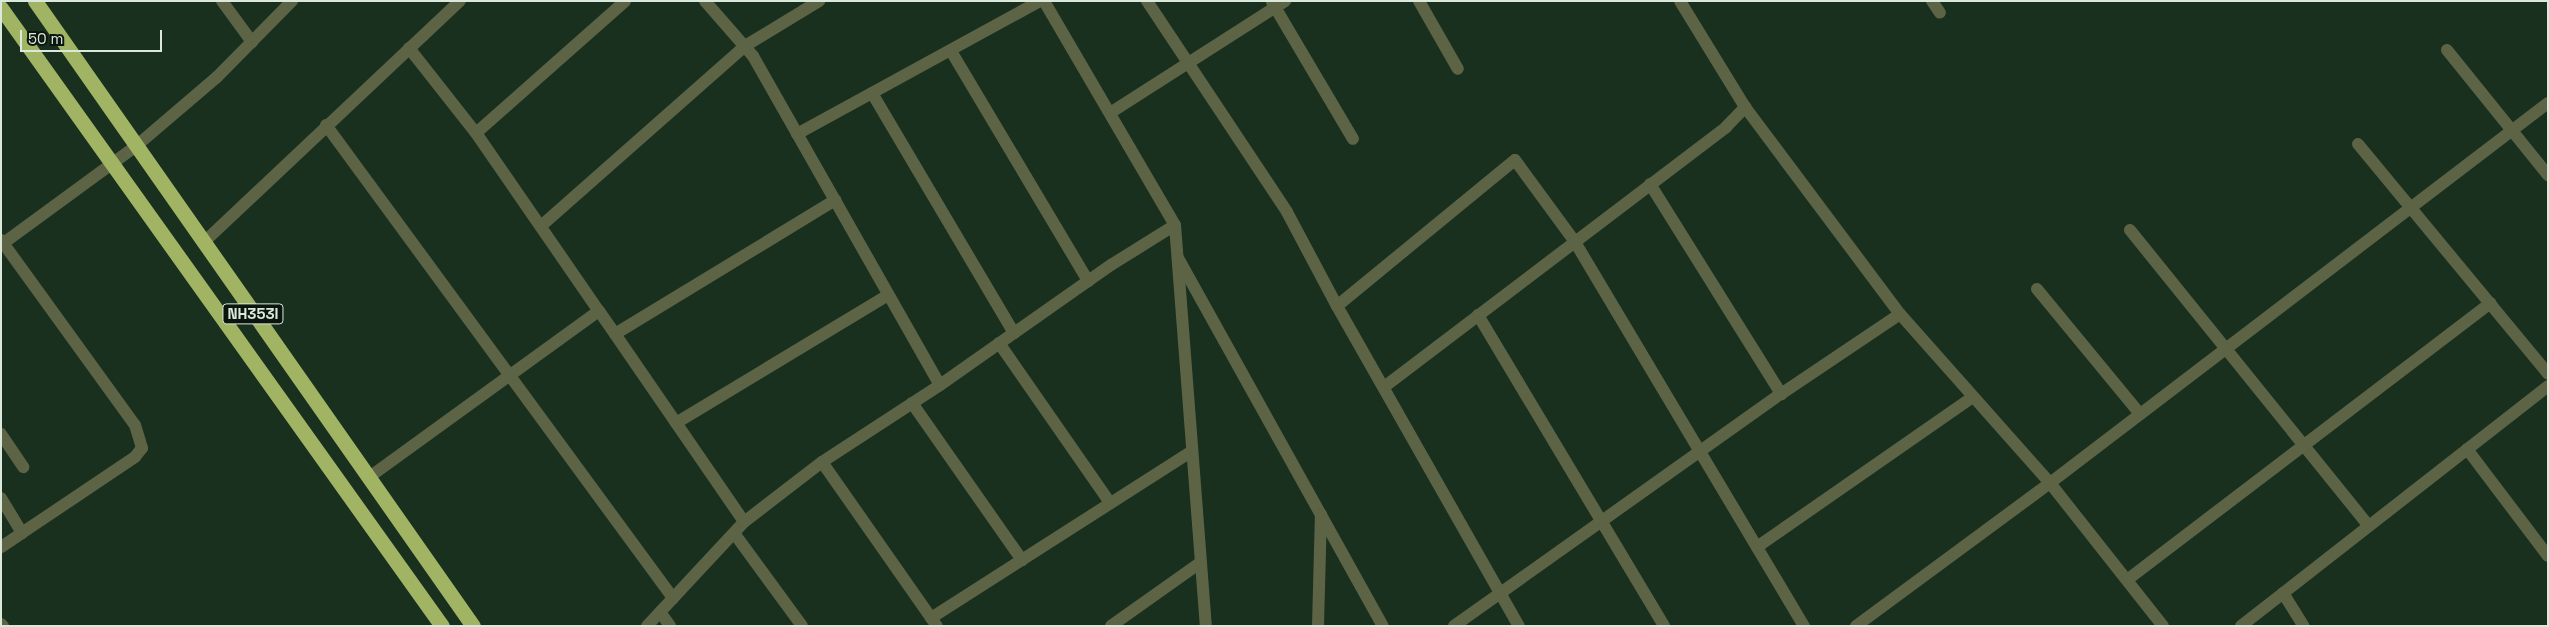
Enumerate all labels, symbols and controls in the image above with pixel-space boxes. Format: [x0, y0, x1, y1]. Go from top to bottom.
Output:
scale bar [22, 20, 165, 52]
text: 50 m [28, 29, 63, 48]
road number: NH353I [222, 302, 284, 326]

